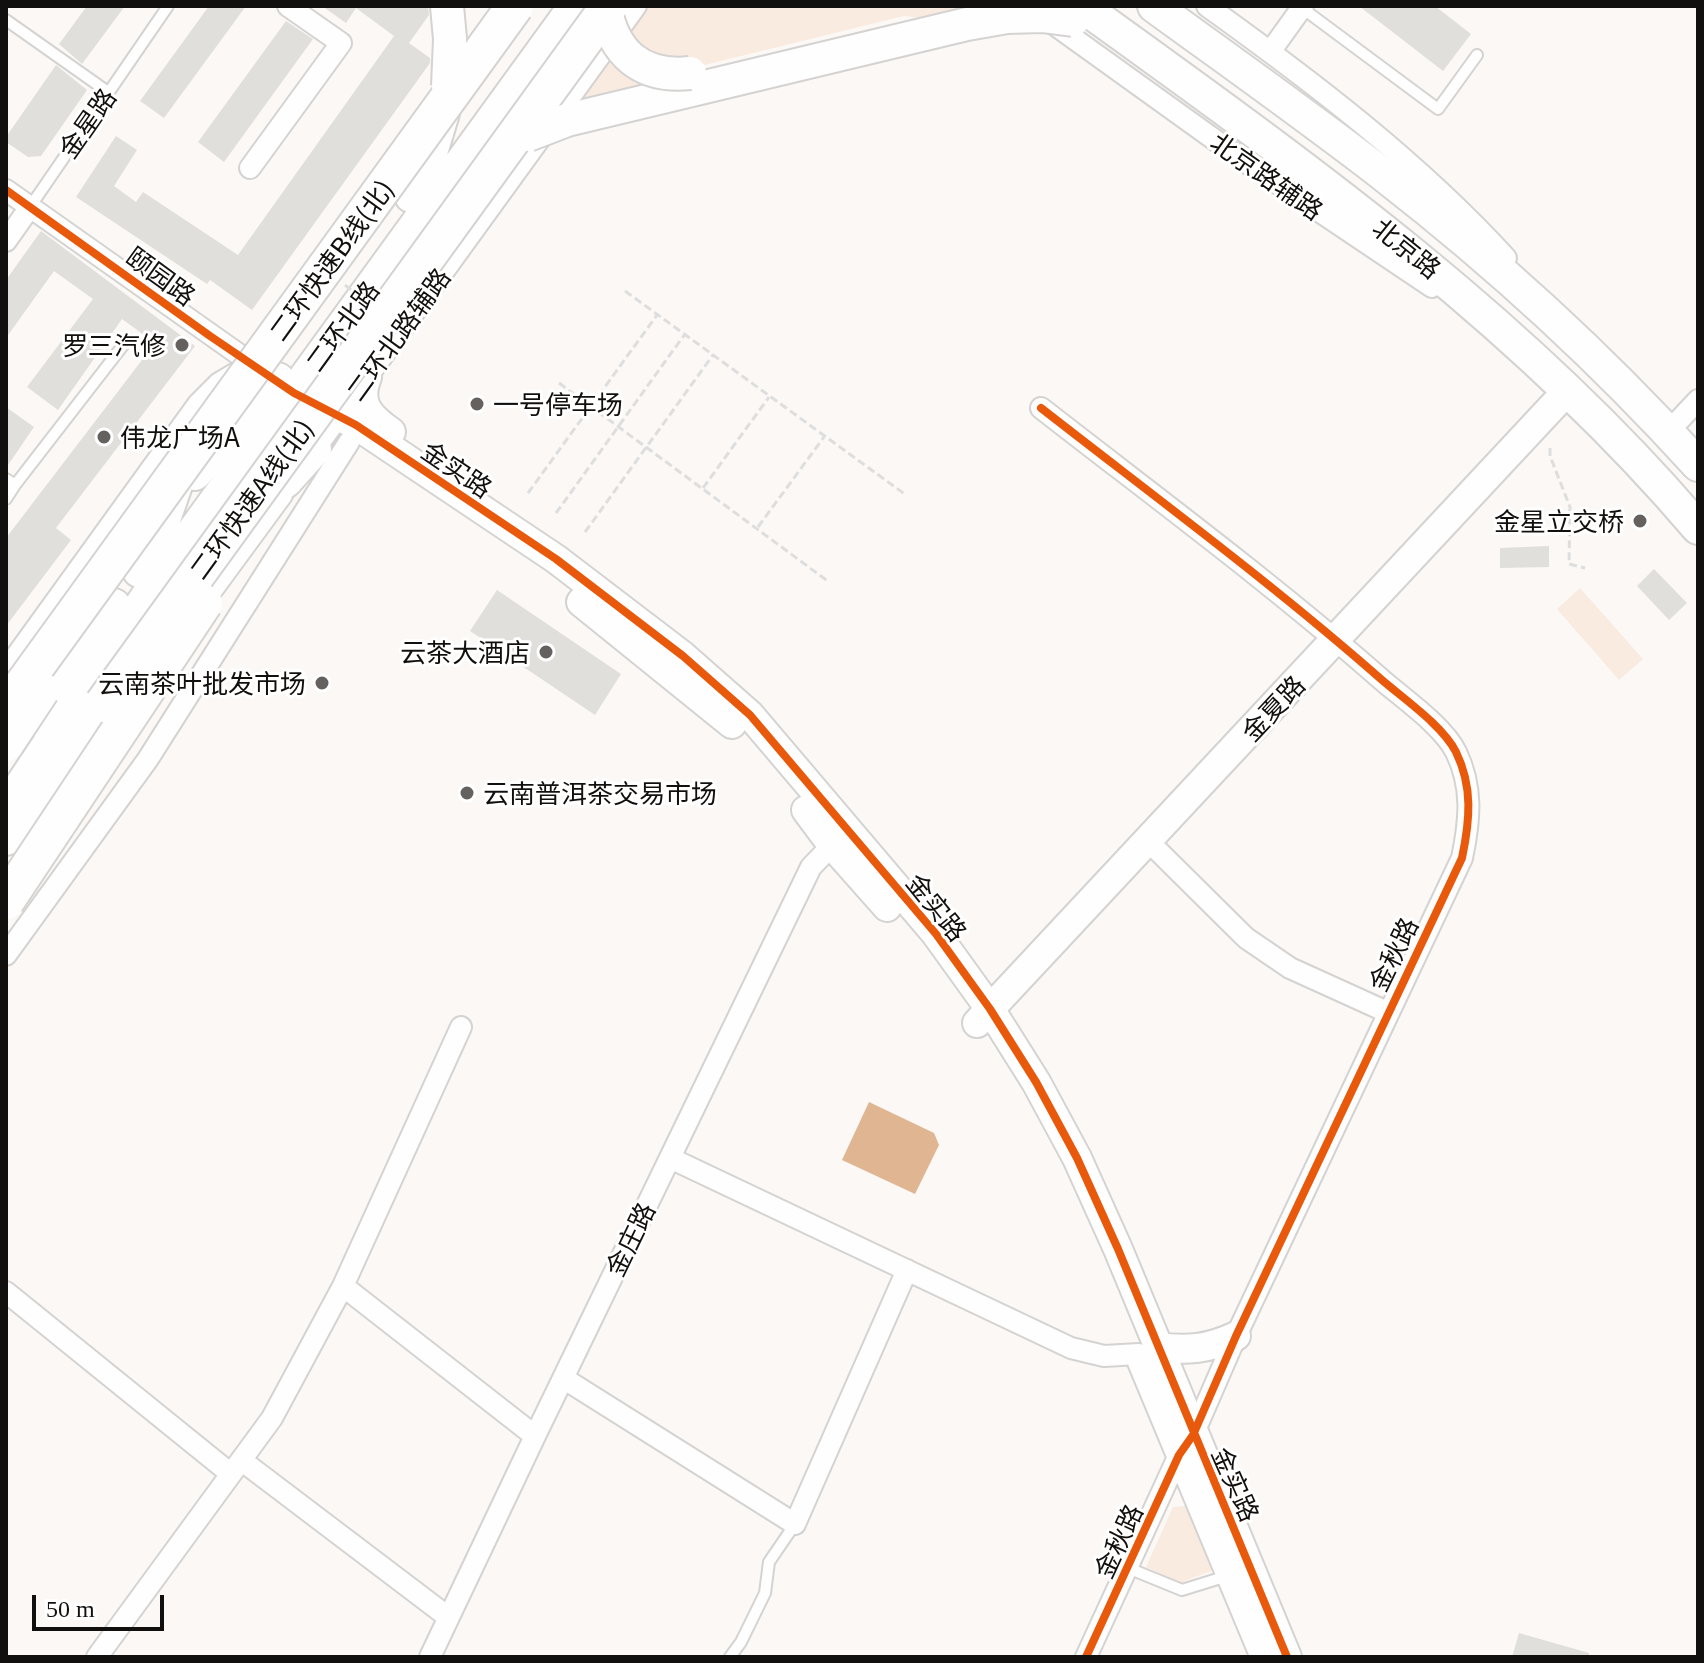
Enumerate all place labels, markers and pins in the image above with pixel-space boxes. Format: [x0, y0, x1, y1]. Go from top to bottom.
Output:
place label: 罗三汽修 [62, 329, 166, 361]
marker: 罗三汽修 [173, 336, 191, 354]
place label: 一号停车场 [493, 388, 623, 420]
marker: 一号停车场 [468, 395, 486, 413]
place label: 伟龙广场A [120, 421, 240, 453]
marker: 伟龙广场A [95, 428, 113, 446]
place label: 金星立交桥 [1494, 505, 1624, 537]
marker: 金星立交桥 [1631, 512, 1649, 530]
place label: 云茶大酒店 [400, 636, 530, 668]
marker: 云茶大酒店 [537, 643, 555, 661]
place label: 云南茶叶批发市场 [98, 667, 306, 699]
marker: 云南茶叶批发市场 [313, 674, 331, 692]
place label: 云南普洱茶交易市场 [483, 777, 717, 809]
marker: 云南普洱茶交易市场 [458, 784, 476, 802]

